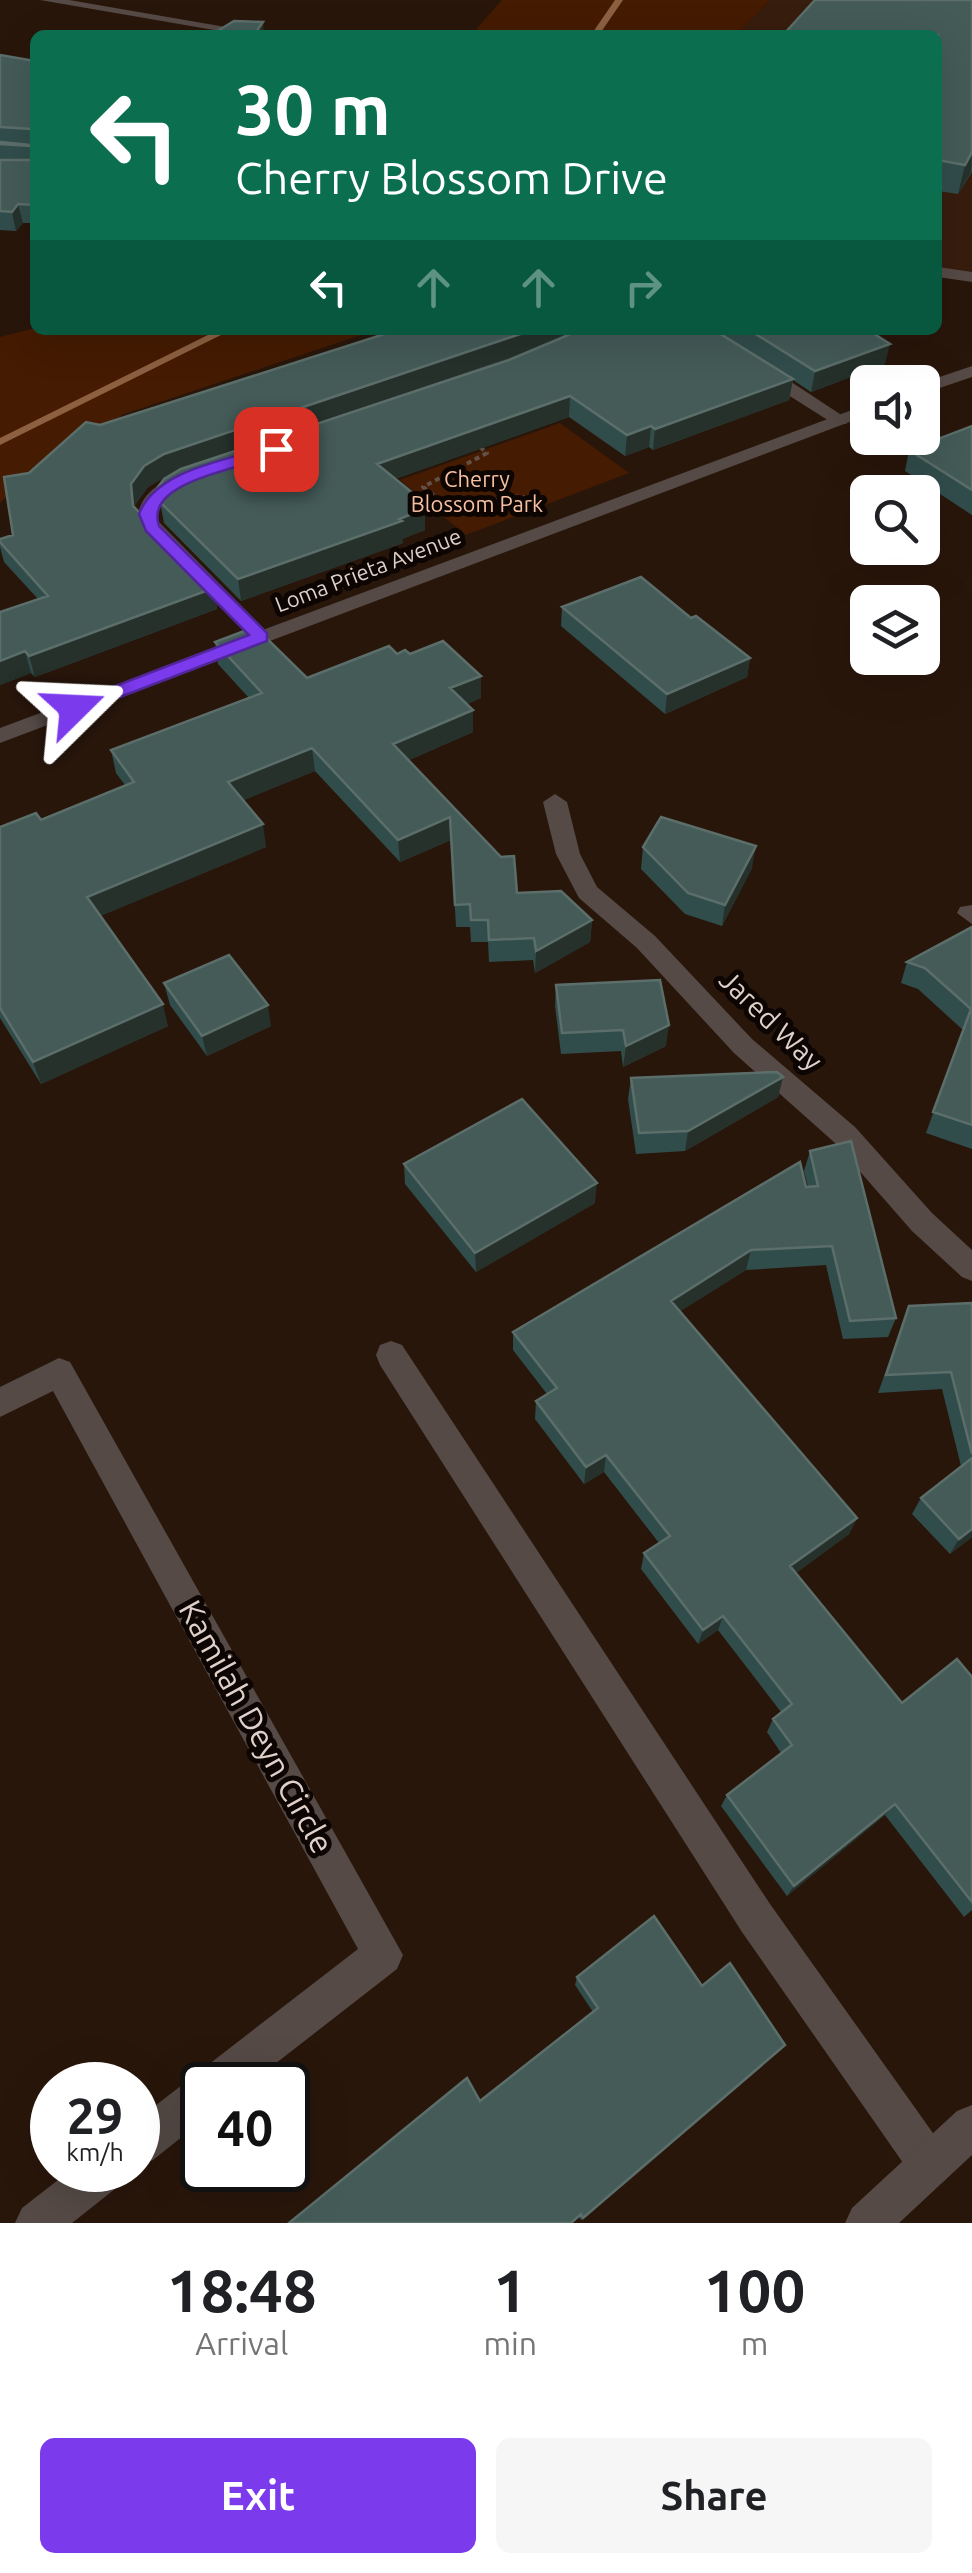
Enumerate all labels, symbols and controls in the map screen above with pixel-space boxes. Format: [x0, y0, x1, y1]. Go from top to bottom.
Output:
icon: left [70, 70, 200, 200]
text: 30 m [235, 70, 391, 148]
text: Cherry Blossom Drive [235, 152, 668, 203]
icon: left [301, 260, 356, 315]
icon: ahead [406, 260, 461, 315]
icon: ahead [511, 260, 566, 315]
icon: right [616, 260, 671, 315]
map controls [850, 365, 940, 675]
button: sound [850, 365, 940, 455]
pin [234, 407, 319, 492]
icon: arrive [249, 422, 304, 477]
park label: Cherry Blossom Park [411, 466, 543, 516]
button: search [850, 475, 940, 565]
street label: Loma Prieta Avenue [271, 522, 464, 617]
button: layers [850, 585, 940, 675]
position arrow [22, 656, 126, 760]
street label: Jared Way [714, 963, 829, 1076]
street label: Kamilah Deyn Circle [172, 1594, 341, 1859]
speed limit sign: 40 [180, 2062, 310, 2192]
text: 29 [67, 2087, 123, 2143]
text: km/h [66, 2138, 124, 2166]
text: 18:48 [167, 2256, 317, 2323]
text: 1 [493, 2256, 527, 2323]
text: 100 [704, 2256, 805, 2323]
text: Arrival [195, 2325, 288, 2361]
text: min [483, 2325, 537, 2361]
text: m [741, 2325, 768, 2361]
button: Exit [40, 2438, 476, 2553]
button: Share [496, 2438, 932, 2553]

